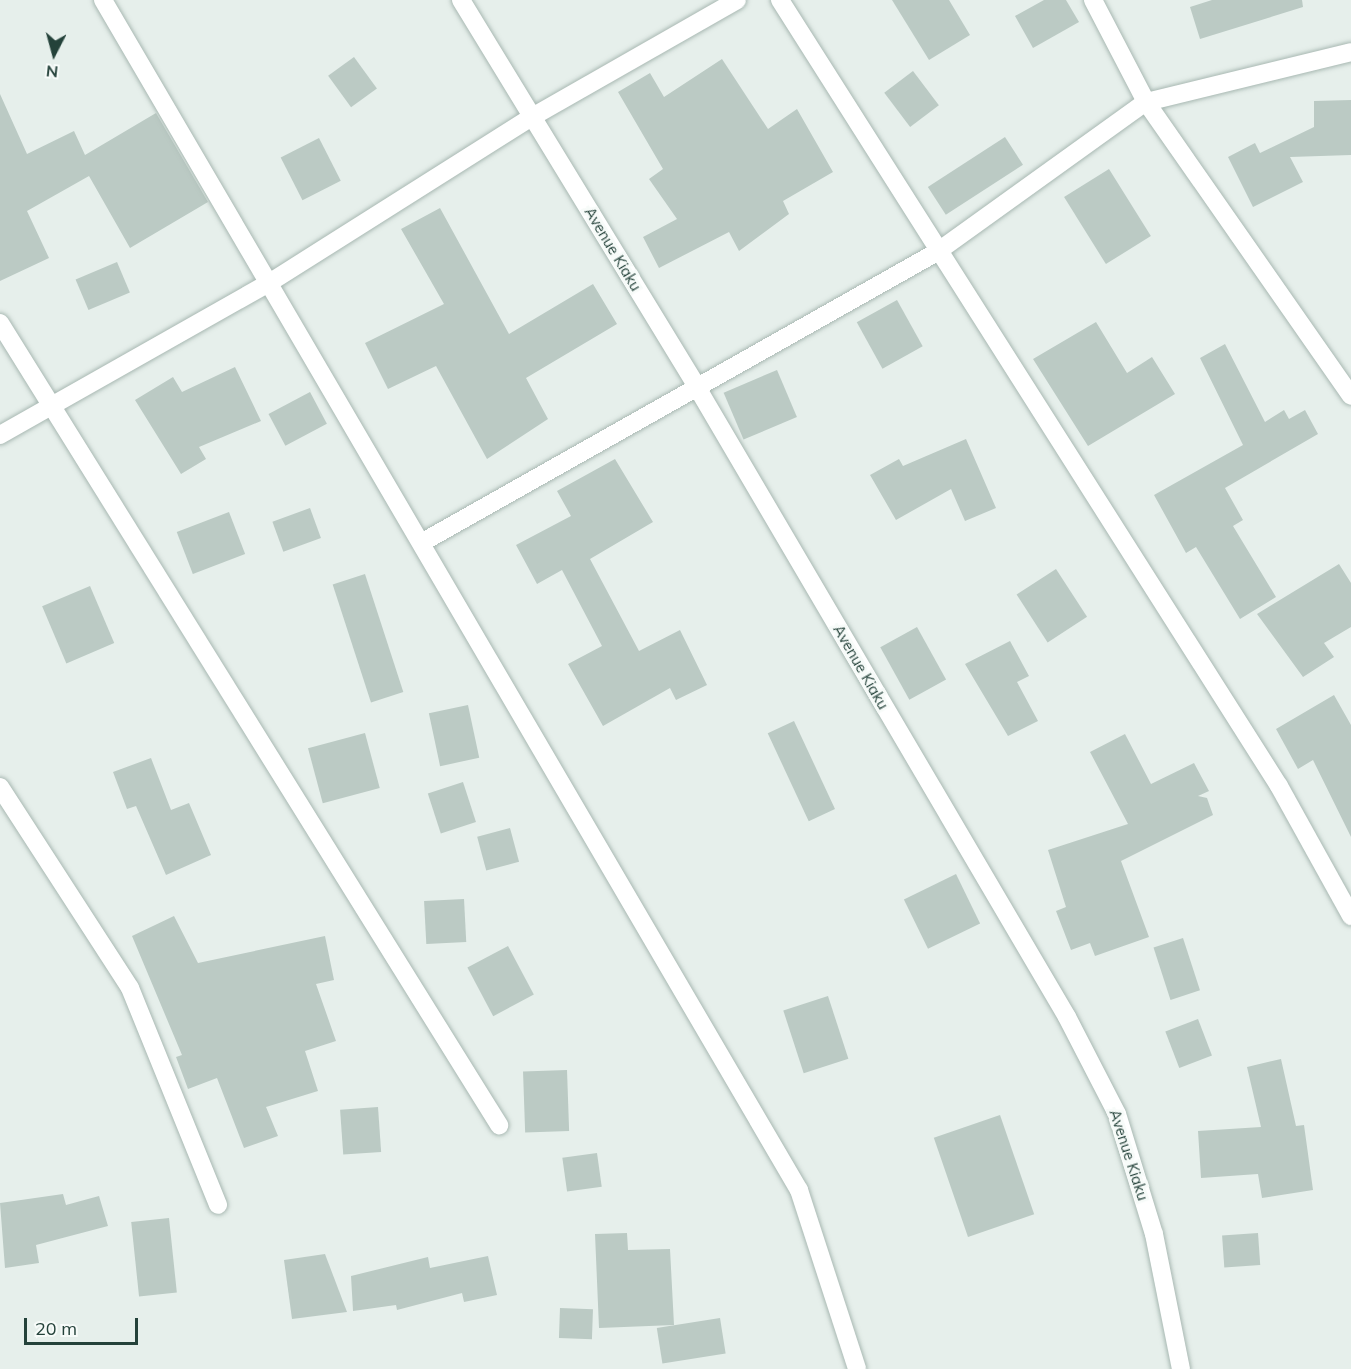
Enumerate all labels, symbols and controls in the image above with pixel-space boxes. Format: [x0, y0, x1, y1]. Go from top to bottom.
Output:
north arrow [24, 24, 84, 84]
text: N [45, 61, 59, 82]
street label: Avenue Kiaku [581, 204, 645, 294]
street label: Avenue Kiaku [830, 622, 892, 712]
street label: Avenue Kiaku [1106, 1107, 1152, 1203]
scale bar [27, 1306, 141, 1344]
text: 20 m [35, 1317, 77, 1340]

